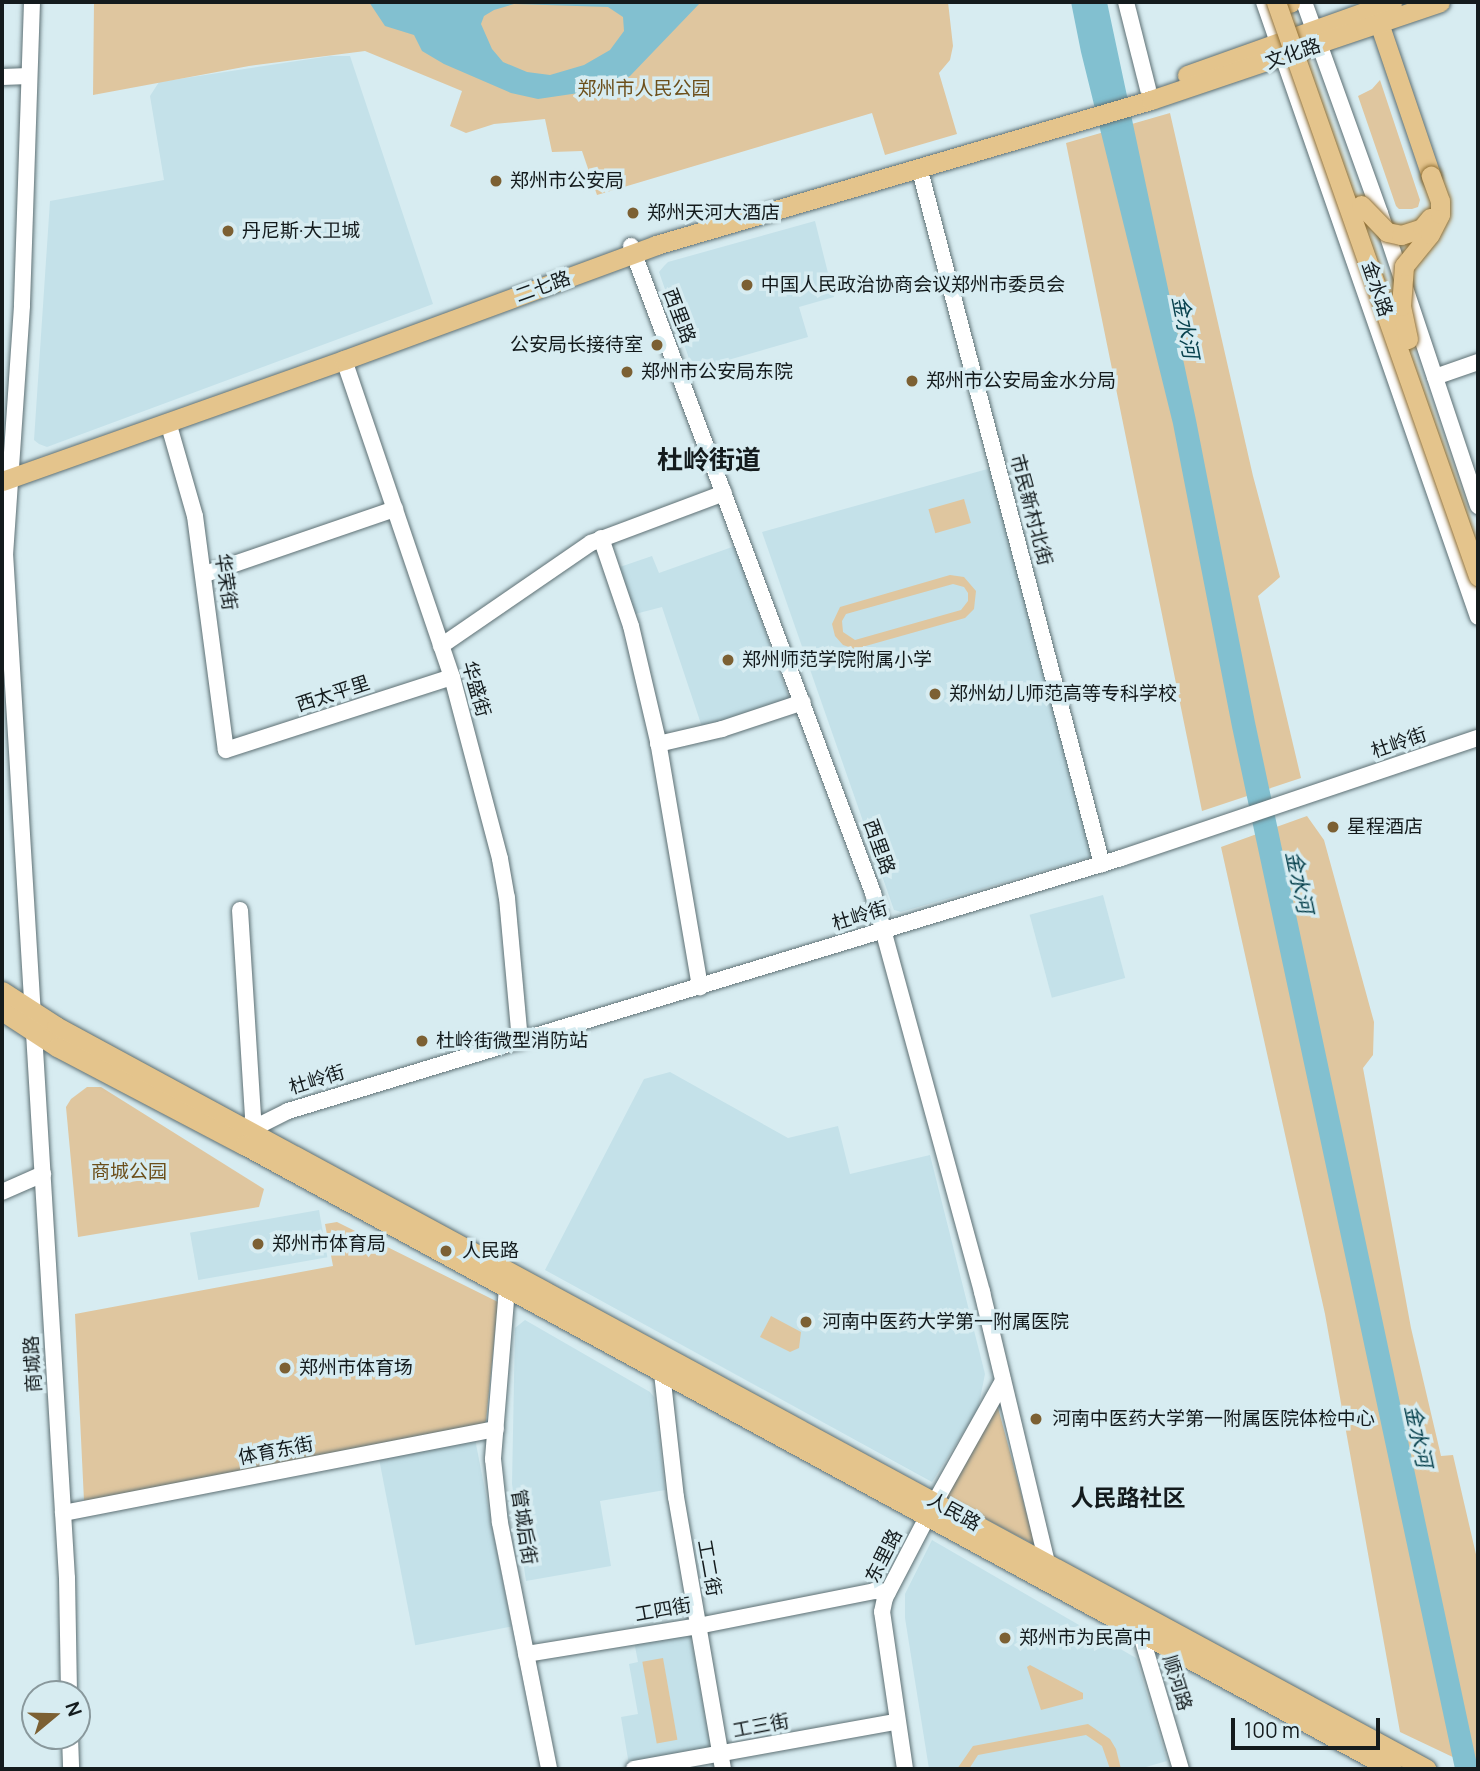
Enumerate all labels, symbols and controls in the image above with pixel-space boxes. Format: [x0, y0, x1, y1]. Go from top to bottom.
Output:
street label: 文化路 [1262, 34, 1324, 74]
park label: 郑州市人民公园 [578, 78, 710, 100]
place label: 郑州市公安局 [510, 170, 624, 192]
marker: 郑州市公安局 [488, 173, 504, 189]
place label: 郑州天河大酒店 [647, 202, 780, 224]
marker: 郑州天河大酒店 [625, 205, 641, 221]
place label: 丹尼斯·大卫城 [242, 220, 360, 242]
marker: 丹尼斯·大卫城 [220, 223, 236, 239]
street label: 金水路 [1357, 258, 1397, 320]
street label: 二七路 [512, 267, 574, 307]
place label: 中国人民政治协商会议郑州市委员会 [761, 274, 1065, 296]
marker: 中国人民政治协商会议郑州市委员会 [739, 277, 755, 293]
street label: 西里路 [658, 285, 700, 347]
water label: 金水河 [1168, 294, 1204, 360]
place label: 公安局长接待室 [510, 334, 643, 356]
marker: 公安局长接待室 [649, 337, 665, 353]
place label: 郑州市公安局东院 [641, 361, 793, 383]
marker: 郑州市公安局东院 [619, 364, 635, 380]
place label: 郑州市公安局金水分局 [926, 370, 1116, 392]
marker: 郑州市公安局金水分局 [904, 373, 920, 389]
district label: 杜岭街道 [657, 444, 761, 476]
street label: 市民新村北街 [1005, 452, 1057, 568]
street label: 华荣街 [211, 552, 241, 612]
place label: 郑州师范学院附属小学 [742, 649, 932, 671]
marker: 郑州师范学院附属小学 [720, 652, 736, 668]
street label: 华盛街 [457, 658, 495, 720]
street label: 西太平里 [293, 671, 373, 717]
place label: 郑州幼儿师范高等专科学校 [949, 683, 1177, 705]
marker: 郑州幼儿师范高等专科学校 [927, 686, 943, 702]
street label: 杜岭街 [1368, 723, 1430, 763]
street label: 西里路 [859, 816, 899, 878]
place label: 星程酒店 [1347, 816, 1423, 838]
marker: 星程酒店 [1325, 819, 1341, 835]
water label: 金水河 [1281, 849, 1319, 915]
street label: 杜岭街 [829, 897, 891, 935]
place label: 杜岭街微型消防站 [436, 1030, 588, 1052]
marker: 杜岭街微型消防站 [414, 1033, 430, 1049]
street label: 杜岭街 [286, 1061, 348, 1099]
park label: 商城公园 [91, 1161, 167, 1183]
place label: 郑州市体育局 [272, 1233, 386, 1255]
marker: 郑州市体育局 [250, 1236, 266, 1252]
place label: 人民路 [462, 1240, 519, 1262]
marker: 人民路 [436, 1241, 456, 1261]
place label: 河南中医药大学第一附属医院 [822, 1311, 1069, 1333]
marker: 河南中医药大学第一附属医院 [796, 1312, 816, 1332]
street label: 商城路 [20, 1335, 46, 1393]
place label: 郑州市体育场 [299, 1357, 413, 1379]
marker: 郑州市体育场 [277, 1360, 293, 1376]
water label: 金水河 [1400, 1403, 1438, 1469]
place label: 河南中医药大学第一附属医院体检中心 [1052, 1408, 1375, 1430]
marker: 河南中医药大学第一附属医院体检中心 [1026, 1409, 1046, 1429]
street label: 体育东街 [237, 1433, 315, 1469]
district label: 人民路社区 [1071, 1483, 1185, 1511]
street label: 管城后街 [507, 1488, 541, 1566]
street label: 人民路 [924, 1488, 984, 1536]
street label: 东里路 [861, 1525, 907, 1587]
street label: 工二街 [693, 1538, 725, 1598]
street label: 工四街 [633, 1594, 693, 1626]
place label: 郑州市为民高中 [1019, 1627, 1152, 1649]
marker: 郑州市为民高中 [997, 1630, 1013, 1646]
street label: 顺河路 [1158, 1652, 1196, 1714]
north arrow [21, 1680, 91, 1750]
text: N [59, 1698, 88, 1720]
scale bar [1235, 1704, 1384, 1748]
street label: 工三街 [731, 1709, 791, 1743]
text: 100 m [1244, 1716, 1300, 1744]

